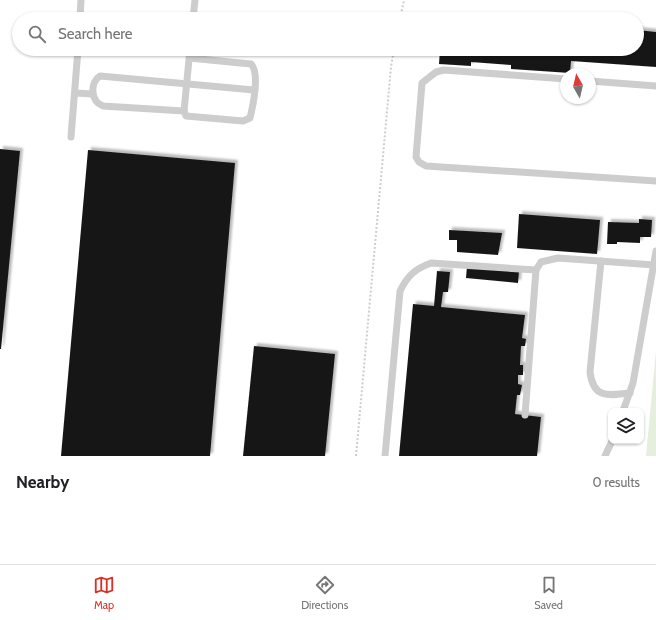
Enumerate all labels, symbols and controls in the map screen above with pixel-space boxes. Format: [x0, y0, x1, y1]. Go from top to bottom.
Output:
search box [12, 12, 644, 56]
icon: search [26, 23, 48, 45]
text: Search here [58, 25, 133, 43]
north arrow [560, 68, 596, 104]
map controls [608, 408, 644, 444]
button: layers [608, 408, 644, 444]
text: Nearby [16, 472, 69, 492]
text: 0 results [592, 474, 640, 490]
tab: Map [93, 574, 115, 612]
tab: Directions [301, 574, 348, 612]
tab: Saved [534, 574, 563, 612]

